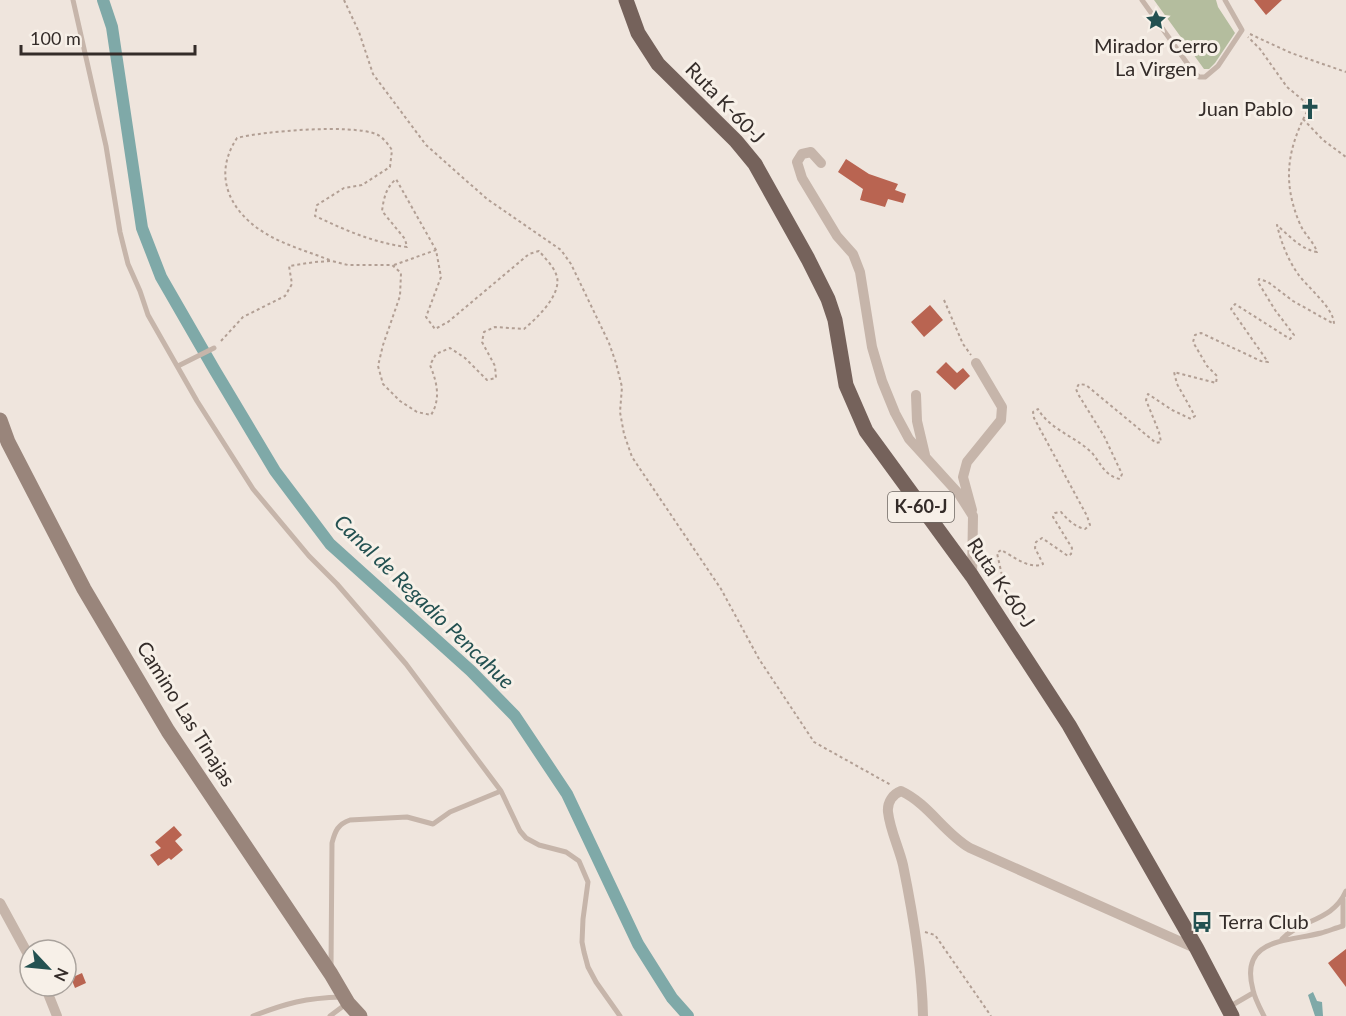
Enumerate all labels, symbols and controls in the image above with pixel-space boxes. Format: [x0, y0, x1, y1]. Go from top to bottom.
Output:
place icon: Mirador Cerro La Virgen [1144, 8, 1168, 32]
scale bar [21, 18, 195, 56]
text: 100 m [30, 27, 81, 49]
place label: Mirador Cerro La Virgen [1094, 33, 1218, 80]
street label: Ruta K-60-J [681, 57, 770, 148]
place label: Juan Pablo [1199, 96, 1293, 120]
church icon: Juan Pablo [1298, 97, 1322, 121]
road number: K-60-J [888, 492, 954, 522]
water label: Canal de Regadío Pencahue [330, 509, 520, 693]
street label: Ruta K-60-J [963, 533, 1041, 632]
street label: Camino Las Tinajas [133, 636, 241, 790]
place label: Terra Club [1219, 909, 1309, 933]
bus stop icon: Terra Club [1190, 910, 1214, 934]
north arrow [18, 938, 78, 998]
text: N [51, 965, 73, 984]

